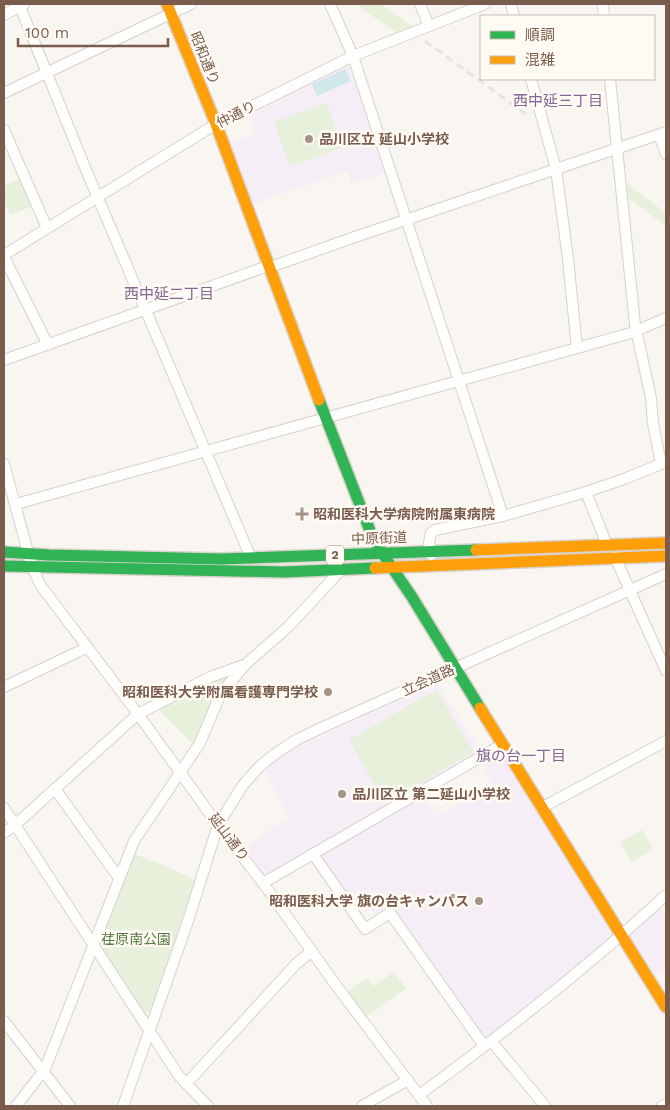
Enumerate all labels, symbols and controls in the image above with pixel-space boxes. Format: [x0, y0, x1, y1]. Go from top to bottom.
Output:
scale bar [18, 15, 168, 47]
legend [480, 15, 655, 80]
text: 100 m [25, 24, 69, 42]
text: 順調 [525, 26, 555, 44]
street label: 昭和通り [187, 29, 223, 87]
text: 混雑 [525, 51, 555, 69]
district label: 西中延三丁目 [513, 92, 603, 110]
street label: 仲通り [214, 97, 258, 131]
place label: 品川区立 延山小学校 [319, 131, 449, 147]
marker: 品川区立 延山小学校 [303, 133, 315, 145]
district label: 西中延二丁目 [124, 285, 214, 303]
place label: 昭和医科大学病院附属東病院 [313, 506, 495, 522]
marker: 昭和医科大学病院附属東病院 [295, 507, 309, 521]
street label: 中原街道 [351, 529, 407, 547]
road number: 2 [326, 546, 344, 564]
street label: 立会道路 [399, 661, 457, 699]
place label: 昭和医科大学附属看護専門学校 [122, 684, 318, 700]
marker: 昭和医科大学附属看護専門学校 [322, 686, 334, 698]
district label: 旗の台一丁目 [476, 747, 566, 765]
place label: 品川区立 第二延山小学校 [352, 786, 510, 802]
marker: 品川区立 第二延山小学校 [336, 788, 348, 800]
street label: 延山通り [206, 810, 252, 864]
place label: 昭和医科大学 旗の台キャンパス [269, 893, 469, 909]
marker: 昭和医科大学 旗の台キャンパス [473, 895, 485, 907]
park label: 荏原南公園 [101, 931, 171, 947]

